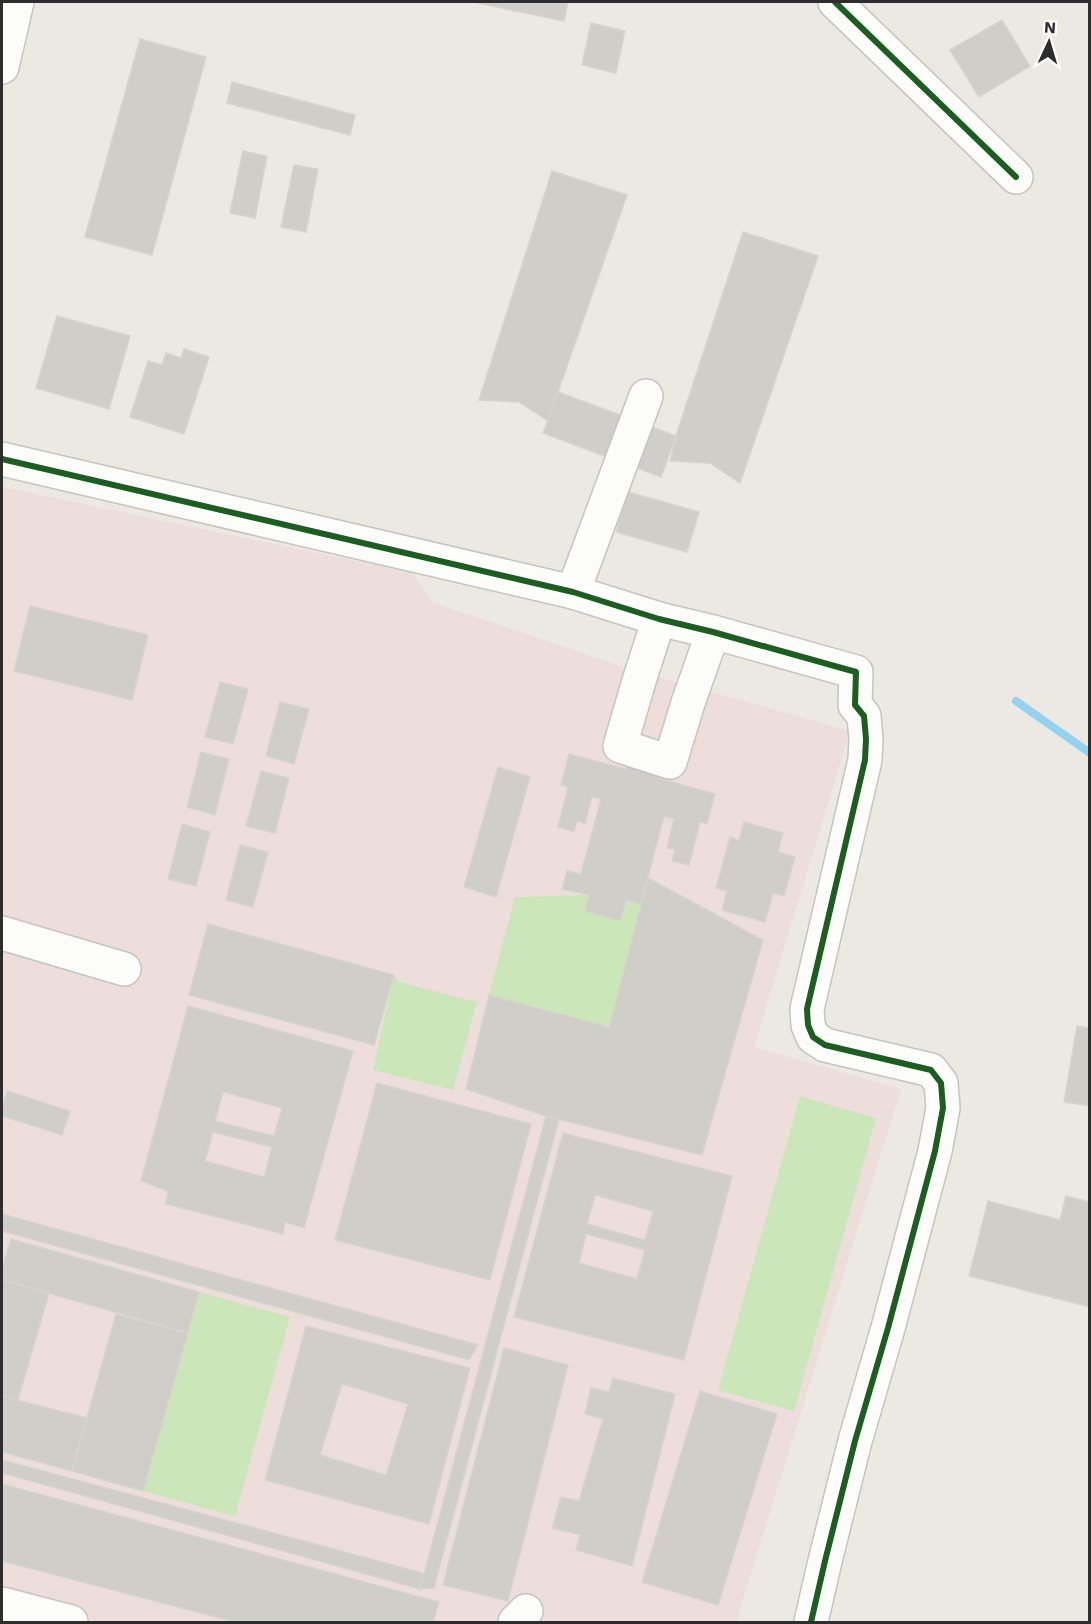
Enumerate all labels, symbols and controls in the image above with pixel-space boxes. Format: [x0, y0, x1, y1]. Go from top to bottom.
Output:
north arrow [1019, 12, 1079, 72]
text: N [1043, 18, 1057, 37]

